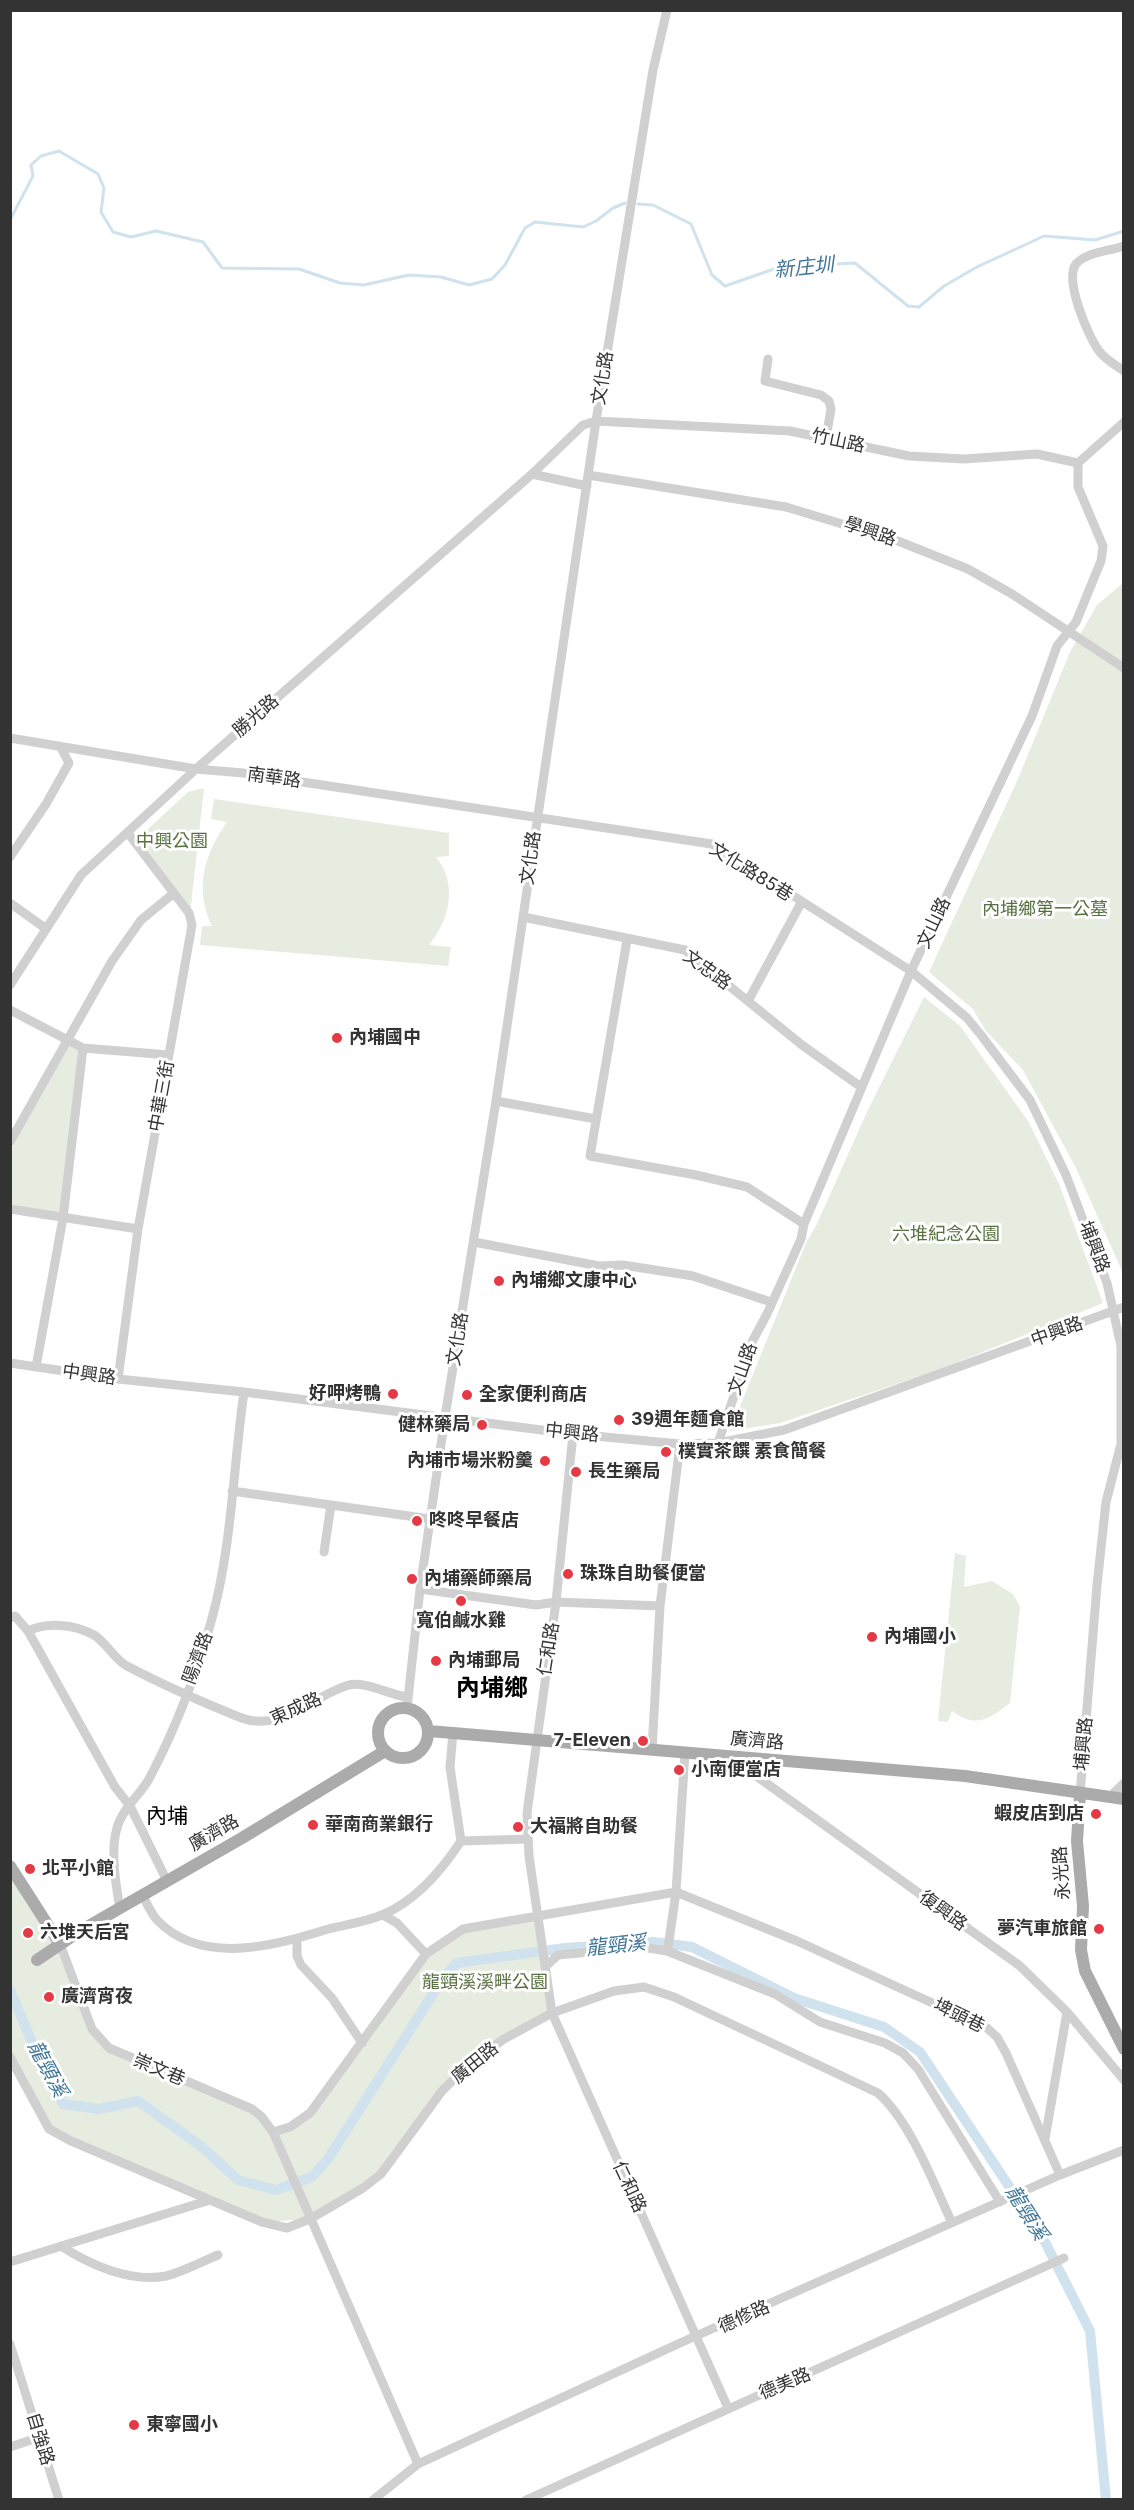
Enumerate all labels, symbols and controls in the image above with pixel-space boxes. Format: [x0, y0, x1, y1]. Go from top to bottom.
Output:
water label: 新庄圳 [773, 253, 835, 283]
street label: 文化路 [588, 350, 618, 406]
street label: 竹山路 [809, 425, 867, 457]
street label: 學興路 [841, 513, 899, 551]
street label: 勝光路 [229, 690, 283, 742]
street label: 南華路 [246, 764, 302, 792]
street label: 文化路 [517, 830, 545, 886]
park label: 中興公園 [136, 831, 208, 853]
street label: 文化路85巷 [705, 838, 797, 906]
street label: 文山路 [913, 894, 955, 952]
park label: 內埔鄉第一公墓 [982, 899, 1108, 921]
street label: 文忠路 [679, 945, 735, 995]
place label: 內埔國中 [349, 1027, 421, 1049]
marker: 內埔國中 [330, 1031, 344, 1045]
street label: 中華三街 [145, 1059, 179, 1133]
street label: 埔興路 [1074, 1218, 1114, 1276]
park label: 六堆紀念公園 [892, 1224, 1000, 1246]
place label: 內埔鄉文康中心 [511, 1270, 637, 1292]
marker: 內埔鄉文康中心 [492, 1274, 506, 1288]
street label: 文化路 [443, 1311, 473, 1367]
street label: 中興路 [1028, 1313, 1086, 1351]
street label: 文山路 [724, 1340, 762, 1398]
street label: 中興路 [61, 1361, 117, 1389]
place label: 好呷烤鴨 [309, 1383, 381, 1405]
place label: 全家便利商店 [479, 1384, 587, 1406]
marker: 好呷烤鴨 [386, 1387, 400, 1401]
marker: 全家便利商店 [460, 1388, 474, 1402]
place label: 39週年麵食館 [631, 1409, 744, 1431]
marker: 39週年麵食館 [612, 1413, 626, 1427]
place label: 健林藥局 [398, 1414, 470, 1436]
marker: 健林藥局 [475, 1418, 489, 1432]
street label: 中興路 [544, 1419, 600, 1447]
place label: 樸實茶饌 素食簡餐 [678, 1441, 826, 1463]
marker: 樸實茶饌 素食簡餐 [659, 1445, 673, 1459]
place label: 內埔市場米粉羹 [407, 1450, 533, 1472]
marker: 內埔市場米粉羹 [538, 1454, 552, 1468]
place label: 長生藥局 [588, 1461, 660, 1483]
marker: 長生藥局 [569, 1465, 583, 1479]
place label: 咚咚早餐店 [429, 1510, 519, 1532]
marker: 咚咚早餐店 [410, 1514, 424, 1528]
place label: 珠珠自助餐便當 [580, 1563, 706, 1585]
marker: 珠珠自助餐便當 [561, 1567, 575, 1581]
place label: 內埔藥師藥局 [424, 1568, 532, 1590]
marker: 內埔藥師藥局 [405, 1572, 419, 1586]
marker: 寬伯鹹水雞 [454, 1594, 468, 1608]
place label: 寬伯鹹水雞 [416, 1610, 506, 1632]
street label: 仁和路 [534, 1621, 564, 1677]
place label: 內埔國小 [884, 1626, 956, 1648]
street label: 陽濟路 [179, 1629, 217, 1687]
marker: 內埔國小 [865, 1630, 879, 1644]
place label: 內埔郵局 [448, 1650, 520, 1672]
marker: 內埔郵局 [429, 1654, 443, 1668]
district label: 內埔鄉 [456, 1675, 528, 1703]
street label: 東成路 [267, 1688, 325, 1730]
street label: 埔興路 [1071, 1716, 1097, 1772]
street label: 廣濟路 [729, 1728, 785, 1754]
place label: 7-Eleven [554, 1730, 631, 1752]
marker: 7-Eleven [636, 1734, 650, 1748]
place label: 小南便當店 [691, 1759, 781, 1781]
marker: 小南便當店 [672, 1763, 686, 1777]
place label: 蝦皮店到店 [994, 1803, 1084, 1825]
district label: 內埔 [146, 1804, 188, 1830]
marker: 蝦皮店到店 [1089, 1807, 1103, 1821]
street label: 廣濟路 [185, 1810, 243, 1856]
place label: 華南商業銀行 [325, 1814, 433, 1836]
place label: 大福將自助餐 [530, 1816, 638, 1838]
marker: 華南商業銀行 [306, 1818, 320, 1832]
marker: 大福將自助餐 [511, 1820, 525, 1834]
street label: 永光路 [1049, 1845, 1075, 1901]
place label: 北平小館 [42, 1858, 114, 1880]
marker: 北平小館 [23, 1862, 37, 1876]
street label: 復興路 [915, 1886, 971, 1936]
place label: 夢汽車旅館 [997, 1918, 1087, 1940]
place label: 六堆天后宮 [40, 1922, 130, 1944]
marker: 夢汽車旅館 [1092, 1922, 1106, 1936]
marker: 六堆天后宮 [21, 1926, 35, 1940]
water label: 龍頸溪 [585, 1931, 647, 1961]
park label: 龍頸溪溪畔公園 [422, 1972, 548, 1994]
place label: 廣濟宵夜 [61, 1986, 133, 2008]
marker: 廣濟宵夜 [42, 1990, 56, 2004]
street label: 埤頭巷 [930, 1994, 988, 2038]
water label: 龍頸溪 [22, 2037, 72, 2101]
street label: 廣田路 [447, 2038, 503, 2088]
street label: 崇文巷 [130, 2050, 188, 2090]
street label: 仁和路 [608, 2158, 650, 2216]
water label: 龍頸溪 [1000, 2181, 1052, 2245]
street label: 德修路 [715, 2296, 773, 2338]
street label: 德美路 [756, 2364, 814, 2404]
street label: 自強路 [22, 2410, 58, 2468]
place label: 東寧國小 [146, 2414, 218, 2436]
marker: 東寧國小 [127, 2418, 141, 2432]

